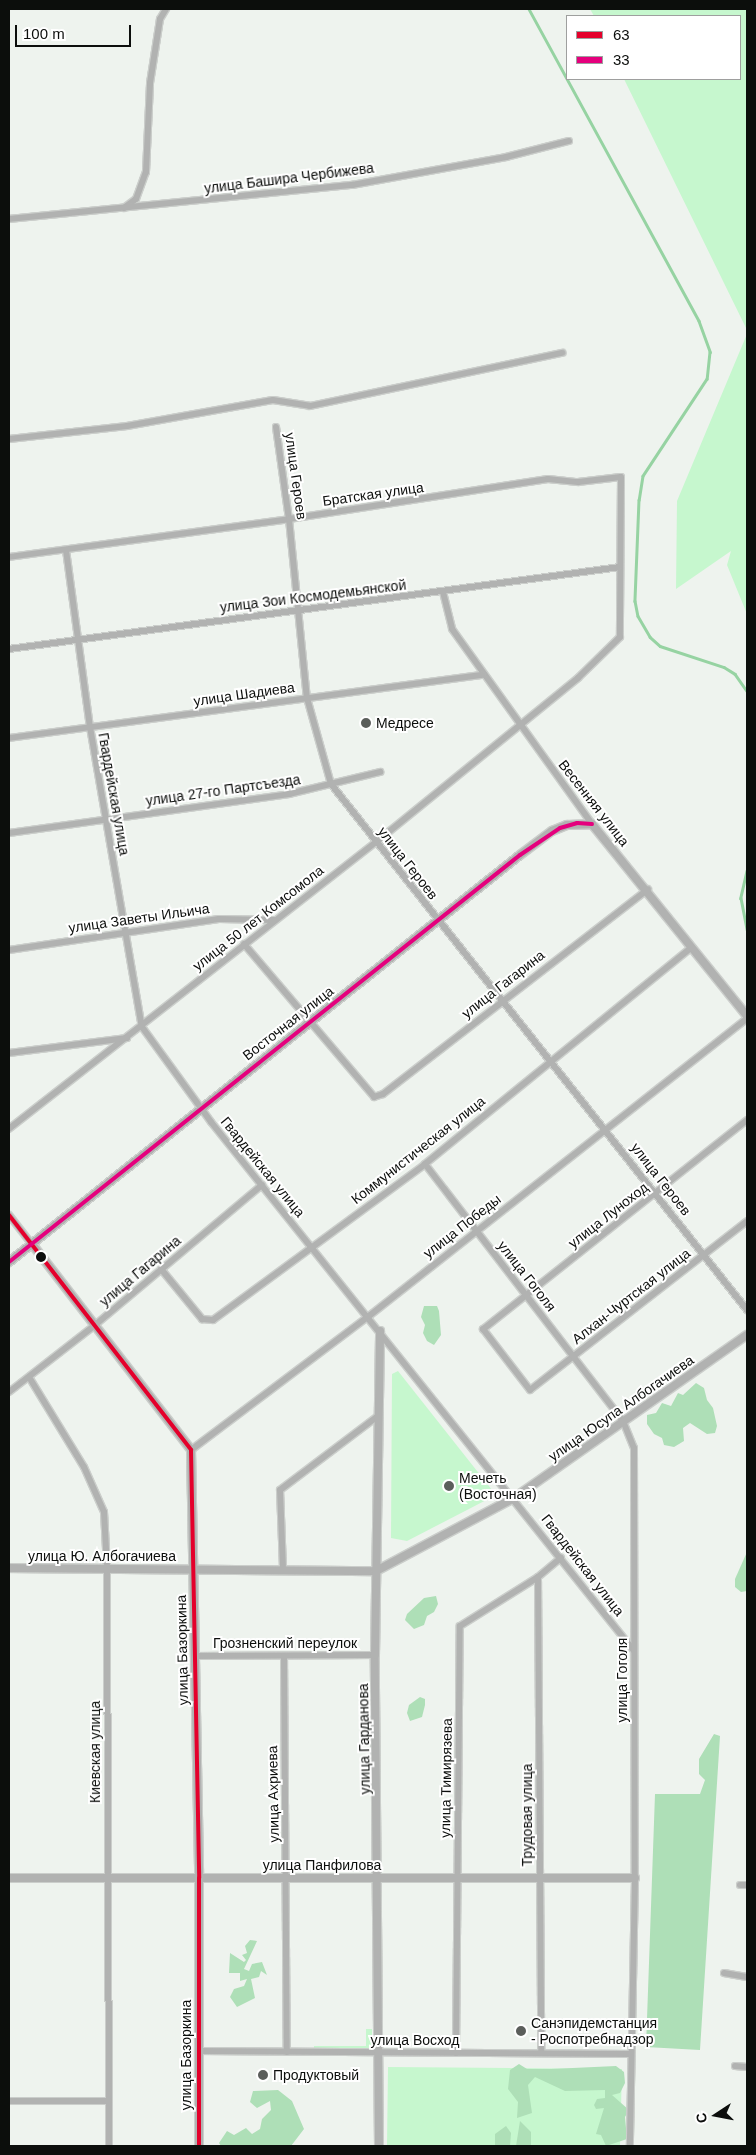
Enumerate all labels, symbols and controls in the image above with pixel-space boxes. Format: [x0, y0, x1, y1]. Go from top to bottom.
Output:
scale bar [18, 15, 134, 47]
legend [566, 15, 741, 80]
text: 100 m [23, 25, 65, 42]
text: 63 [613, 26, 630, 43]
text: 33 [613, 51, 630, 68]
street label: улица Башира Чербижева [203, 159, 375, 197]
street label: улица Героев [282, 431, 310, 521]
street label: Братская улица [321, 479, 425, 509]
street label: улица Зои Космодемьянской [219, 576, 407, 616]
street label: улица Шадиева [192, 679, 296, 709]
place label: Медресе [376, 715, 434, 731]
marker: Медресе [360, 717, 372, 729]
street label: Гвардейская улица [95, 731, 133, 857]
street label: Весенняя улица [555, 756, 633, 850]
street label: улица 27-го Партсъезда [145, 771, 301, 809]
street label: улица Героев [374, 823, 442, 903]
street label: улица 50 лет Комсомола [189, 862, 327, 974]
street label: улица Заветы Ильича [68, 900, 210, 936]
street label: улица Гагарина [458, 946, 548, 1022]
street label: Восточная улица [239, 982, 337, 1064]
street label: Коммунистическая улица [348, 1092, 488, 1208]
street label: Гвардейская улица [217, 1113, 309, 1221]
street label: улица Героев [627, 1139, 695, 1219]
street label: улица Луноход [565, 1179, 651, 1251]
street label: улица Победы [420, 1191, 504, 1261]
street label: улица Гагарина [96, 1232, 184, 1310]
street label: улица Гоголя [494, 1237, 560, 1315]
street label: Алхан-Чуртская улица [568, 1245, 694, 1347]
unlabelled marker [36, 1252, 46, 1262]
street label: улица Юсупа Албогачиева [545, 1351, 697, 1465]
place label: Мечеть (Восточная) [459, 1470, 537, 1502]
marker: Мечеть (Восточная) [443, 1480, 455, 1492]
street label: Гвардейская улица [538, 1511, 628, 1619]
street label: улица Ю. Албогачиева [28, 1548, 176, 1564]
street label: улица Базоркина [173, 1595, 191, 1705]
street label: Грозненский переулок [213, 1635, 357, 1651]
street label: улица Гоголя [614, 1638, 630, 1722]
street label: улица Гарданова [355, 1683, 373, 1795]
street label: Киевская улица [87, 1701, 103, 1803]
street label: улица Тимирязева [437, 1718, 455, 1838]
street label: улица Ахриева [264, 1745, 282, 1843]
street label: Трудовая улица [519, 1764, 535, 1866]
street label: улица Панфилова [263, 1857, 381, 1873]
street label: улица Базоркина [178, 2000, 194, 2110]
place label: Санэпидемстанция - Роспотребнадзор [531, 2015, 657, 2048]
marker: Санэпидемстанция - Роспотребнадзор [515, 2025, 527, 2037]
street label: улица Восход [371, 2032, 459, 2048]
place label: Продуктовый [273, 2067, 359, 2083]
marker: Продуктовый [257, 2069, 269, 2081]
north arrow [691, 2090, 741, 2140]
text: С [692, 2111, 710, 2124]

